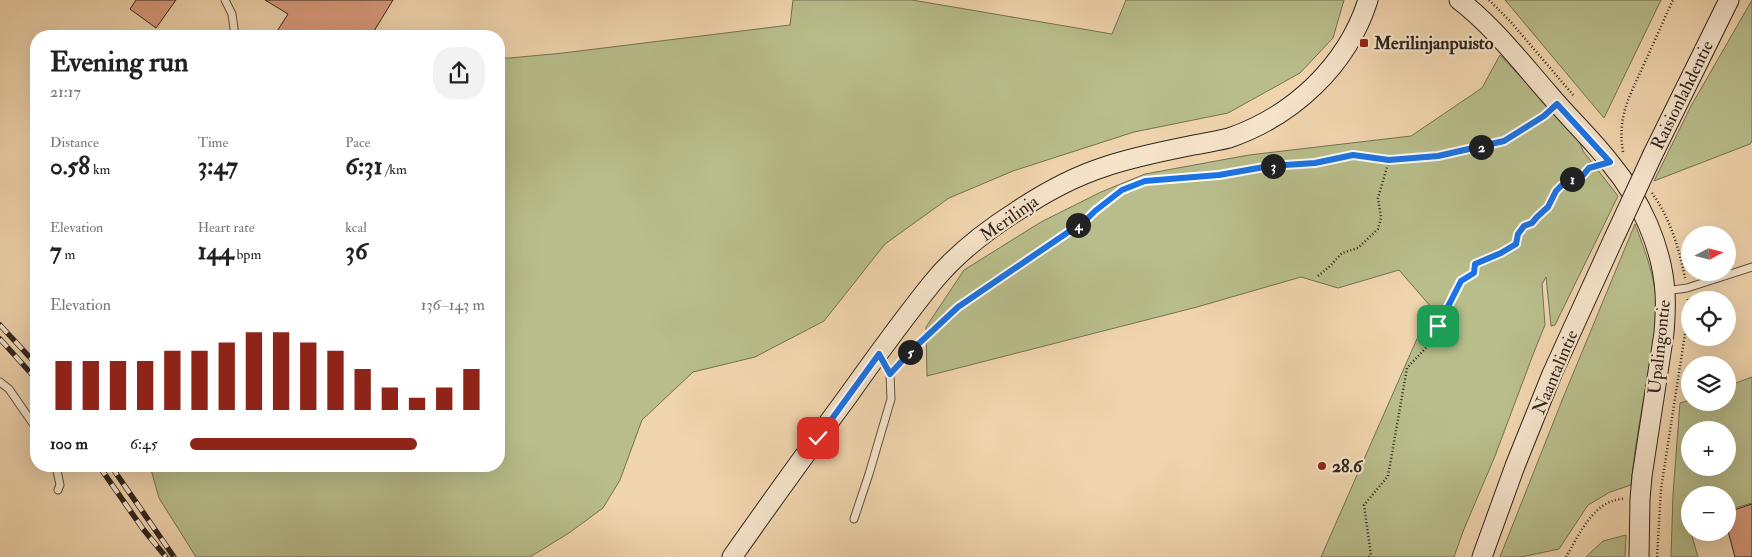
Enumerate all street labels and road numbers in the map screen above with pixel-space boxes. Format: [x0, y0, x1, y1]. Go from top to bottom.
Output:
street label: Raisionlahdentie [1646, 36, 1719, 154]
street label: Merilinja [976, 190, 1044, 247]
street label: Upalingontie [1643, 298, 1676, 395]
street label: Naantalintie [1527, 326, 1584, 418]

